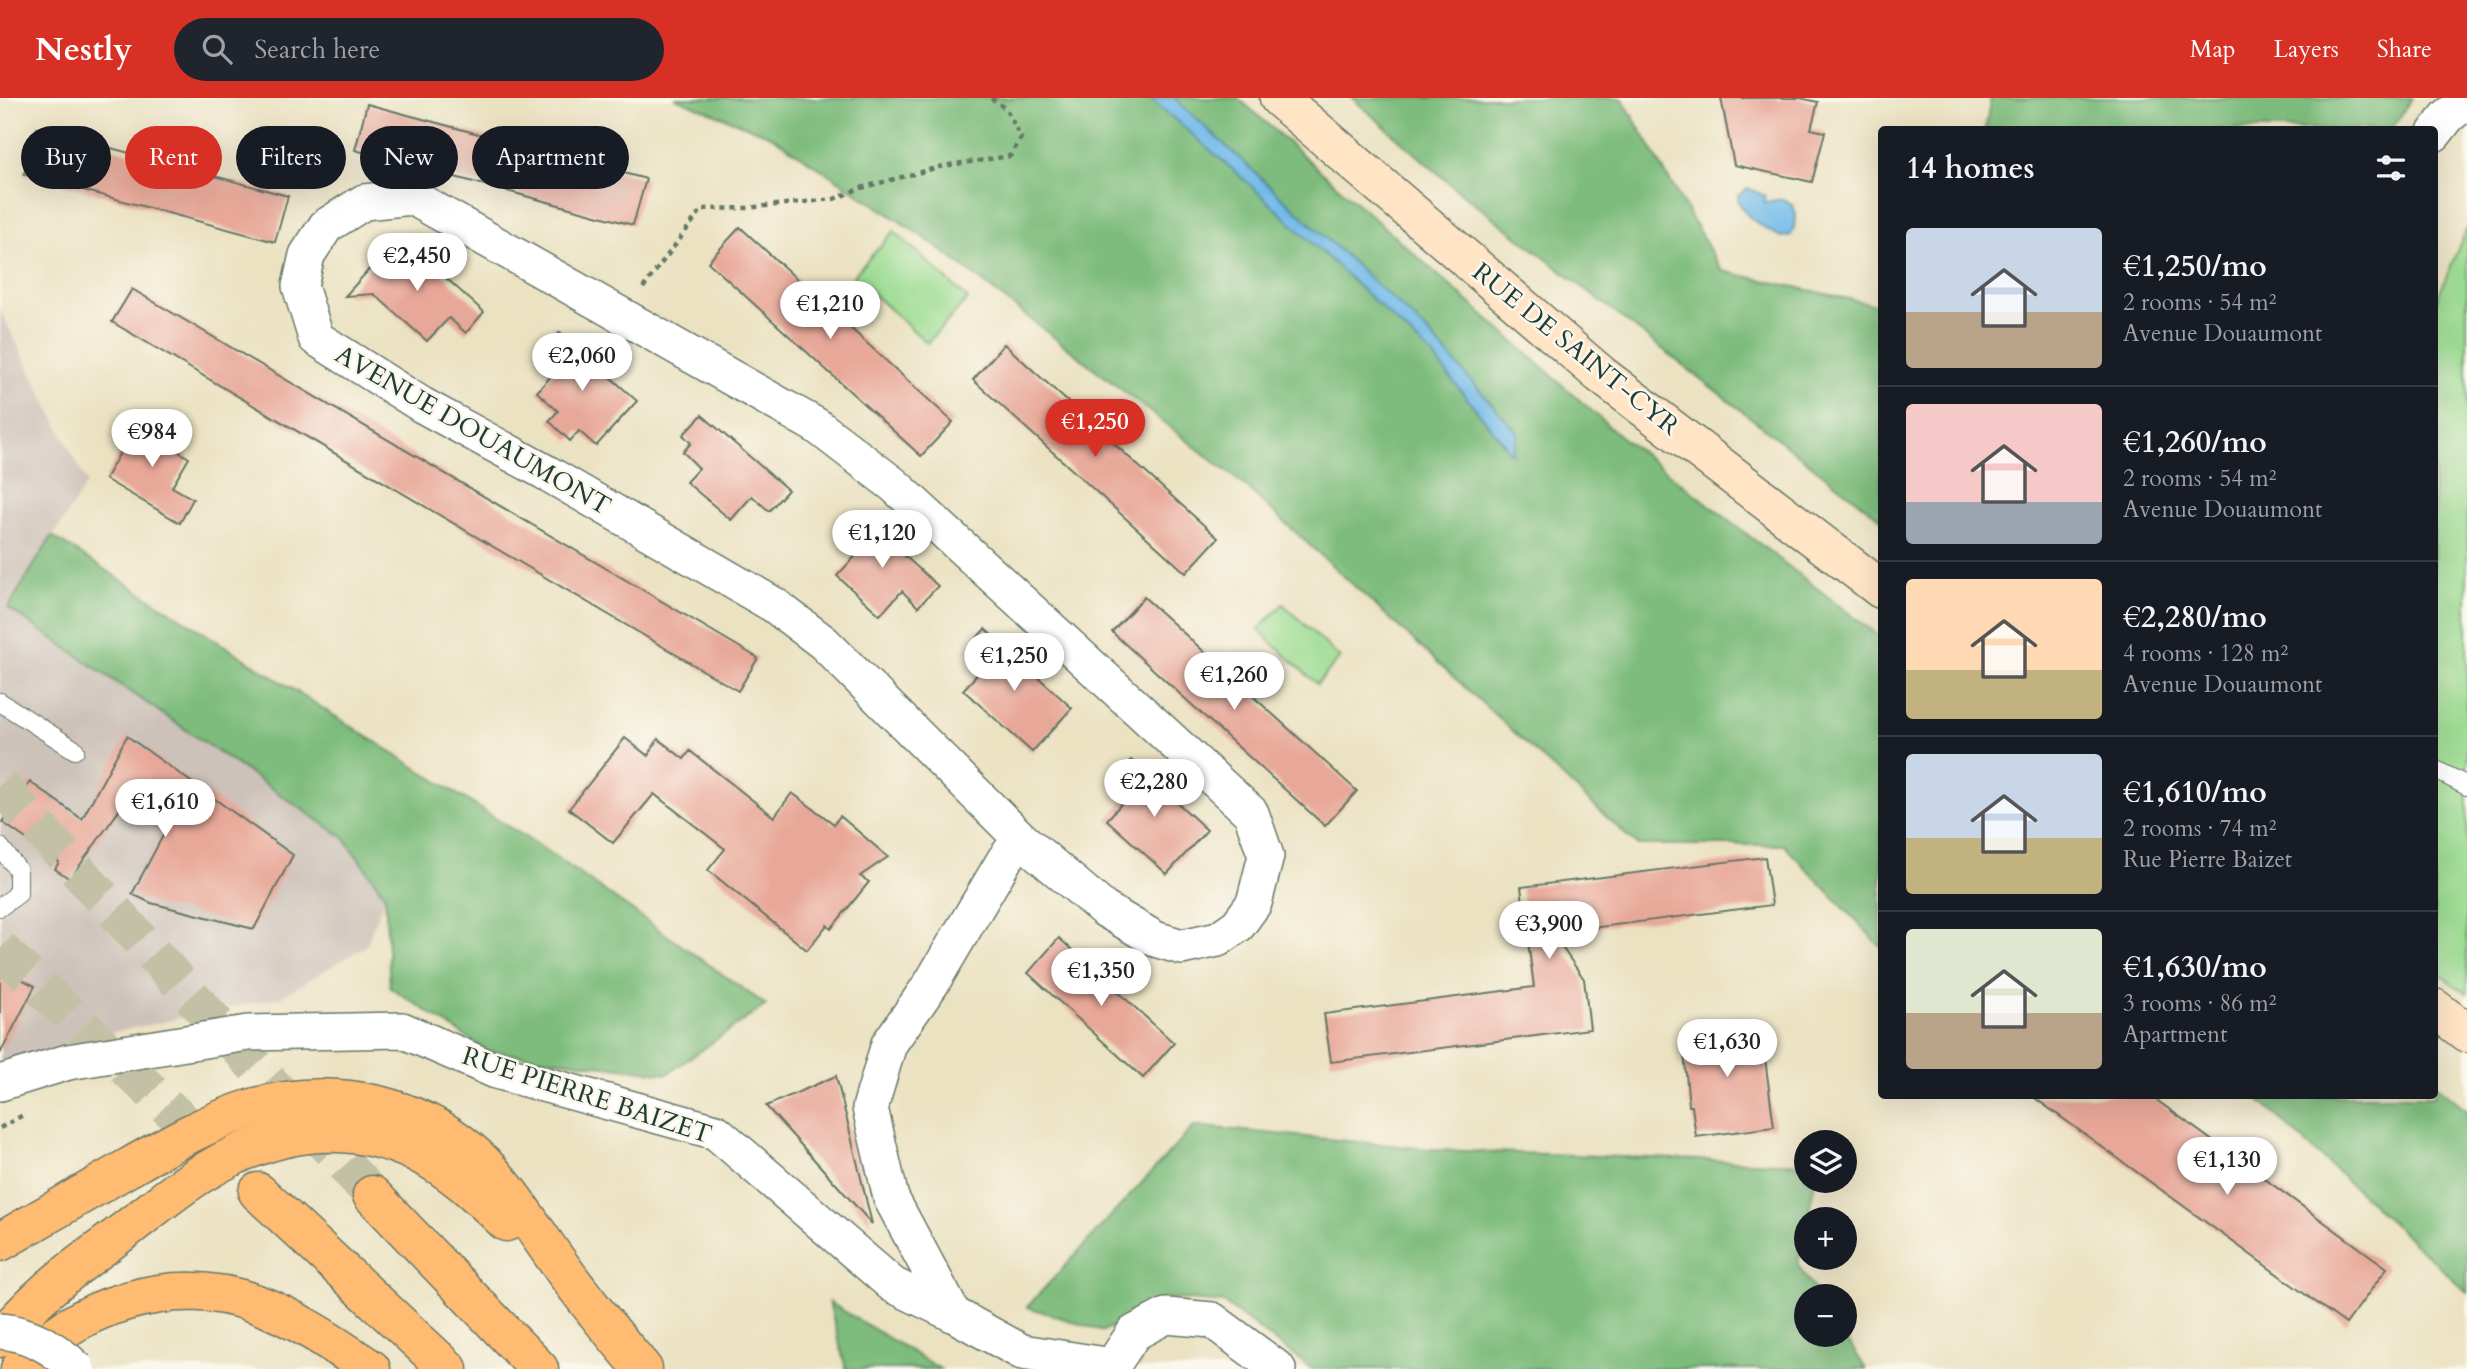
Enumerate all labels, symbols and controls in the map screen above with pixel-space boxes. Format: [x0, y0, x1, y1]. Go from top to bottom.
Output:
search box [174, 18, 664, 81]
text: Nestly [35, 27, 132, 72]
icon: search [198, 30, 236, 68]
text: Search here [254, 32, 380, 67]
text: Map [2190, 33, 2236, 66]
text: Layers [2274, 33, 2339, 66]
text: Share [2377, 33, 2432, 66]
chip: Buy [21, 126, 111, 189]
chip: Rent [125, 126, 222, 189]
chip: Filters [236, 126, 346, 189]
chip: New [360, 126, 458, 189]
chip: Apartment [472, 126, 629, 189]
text: 14 homes [1906, 148, 2035, 189]
icon: filters [2372, 149, 2410, 187]
pin: €2,450 [360, 234, 474, 293]
text: €2,450 [383, 240, 451, 271]
text: €1,250/mo [2123, 246, 2267, 287]
street label: RUE DE SAINT-CYR [1465, 255, 1687, 443]
icon: home [1962, 256, 2046, 340]
pin: €1,210 [773, 282, 887, 341]
text: 2 rooms · 54 m² [2123, 287, 2276, 318]
text: €1,210 [796, 288, 864, 319]
text: Avenue Douaumont [2123, 318, 2322, 349]
pin: €2,060 [525, 334, 639, 393]
street label: AVENUE DOUAUMONT [329, 337, 617, 523]
text: €2,060 [548, 340, 616, 371]
pin: €1,250 [1038, 400, 1152, 459]
text: €1,250 [1061, 406, 1129, 437]
pin: €984 [111, 410, 193, 469]
text: €984 [127, 416, 177, 447]
text: €1,260/mo [2123, 422, 2267, 463]
icon: home [1962, 432, 2046, 516]
text: 2 rooms · 54 m² [2123, 463, 2276, 494]
text: Avenue Douaumont [2123, 494, 2322, 525]
pin: €1,120 [825, 510, 939, 570]
text: €1,120 [848, 517, 916, 548]
text: €2,280/mo [2123, 597, 2267, 638]
icon: home [1962, 607, 2046, 691]
pin: €1,250 [957, 634, 1071, 693]
text: 4 rooms · 128 m² [2123, 638, 2288, 669]
text: €1,250 [980, 640, 1048, 671]
pin: €1,260 [1177, 652, 1291, 712]
text: €1,260 [1200, 659, 1268, 690]
text: Avenue Douaumont [2123, 669, 2322, 700]
pin: €2,280 [1097, 760, 1211, 819]
text: €2,280 [1120, 766, 1188, 797]
text: €1,610/mo [2123, 772, 2267, 813]
pin: €1,610 [108, 780, 222, 839]
icon: home [1962, 782, 2046, 866]
text: €1,610 [131, 786, 199, 817]
text: 2 rooms · 74 m² [2123, 813, 2276, 844]
text: Rue Pierre Baizet [2123, 844, 2292, 875]
pin: €3,900 [1492, 902, 1606, 961]
text: €3,900 [1515, 908, 1583, 939]
text: €1,630/mo [2123, 947, 2267, 988]
pin: €1,350 [1044, 948, 1158, 1008]
text: €1,350 [1067, 955, 1135, 986]
icon: home [1962, 957, 2046, 1041]
text: 3 rooms · 86 m² [2123, 988, 2276, 1019]
text: Apartment [2123, 1019, 2227, 1050]
pin: €1,630 [1670, 1020, 1784, 1079]
text: €1,630 [1693, 1026, 1761, 1057]
street label: RUE PIERRE BAIZET [458, 1038, 716, 1152]
map controls [1794, 1130, 1857, 1347]
button: layers [1794, 1130, 1857, 1193]
pin: €1,130 [2170, 1138, 2284, 1197]
text: €1,130 [2193, 1144, 2261, 1175]
button: + [1794, 1207, 1857, 1270]
button: − [1794, 1284, 1857, 1347]

